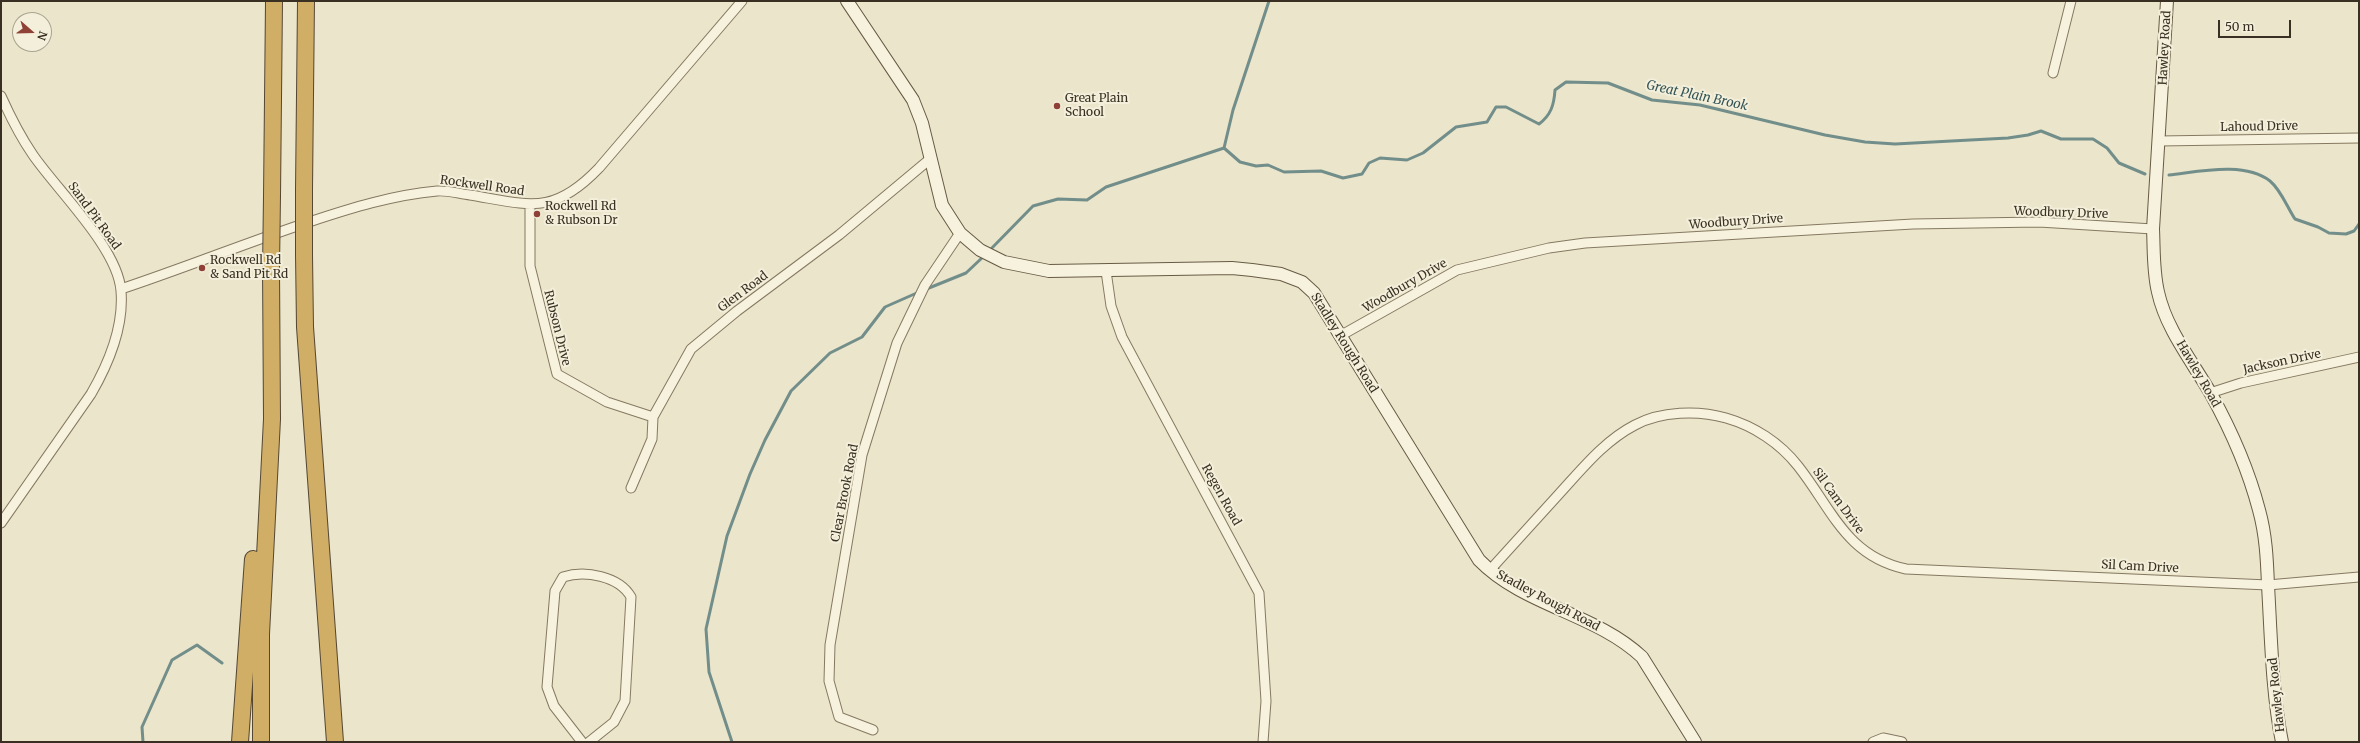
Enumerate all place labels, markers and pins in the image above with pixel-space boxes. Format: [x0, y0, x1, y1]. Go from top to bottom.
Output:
place label: Great Plain School [1065, 92, 1128, 120]
marker: Great Plain School [1052, 101, 1062, 111]
place label: Rockwell Rd & Rubson Dr [545, 200, 618, 228]
marker: Rockwell Rd & Rubson Dr [532, 209, 542, 219]
place label: Rockwell Rd & Sand Pit Rd [210, 254, 288, 282]
marker: Rockwell Rd & Sand Pit Rd [197, 263, 207, 273]

